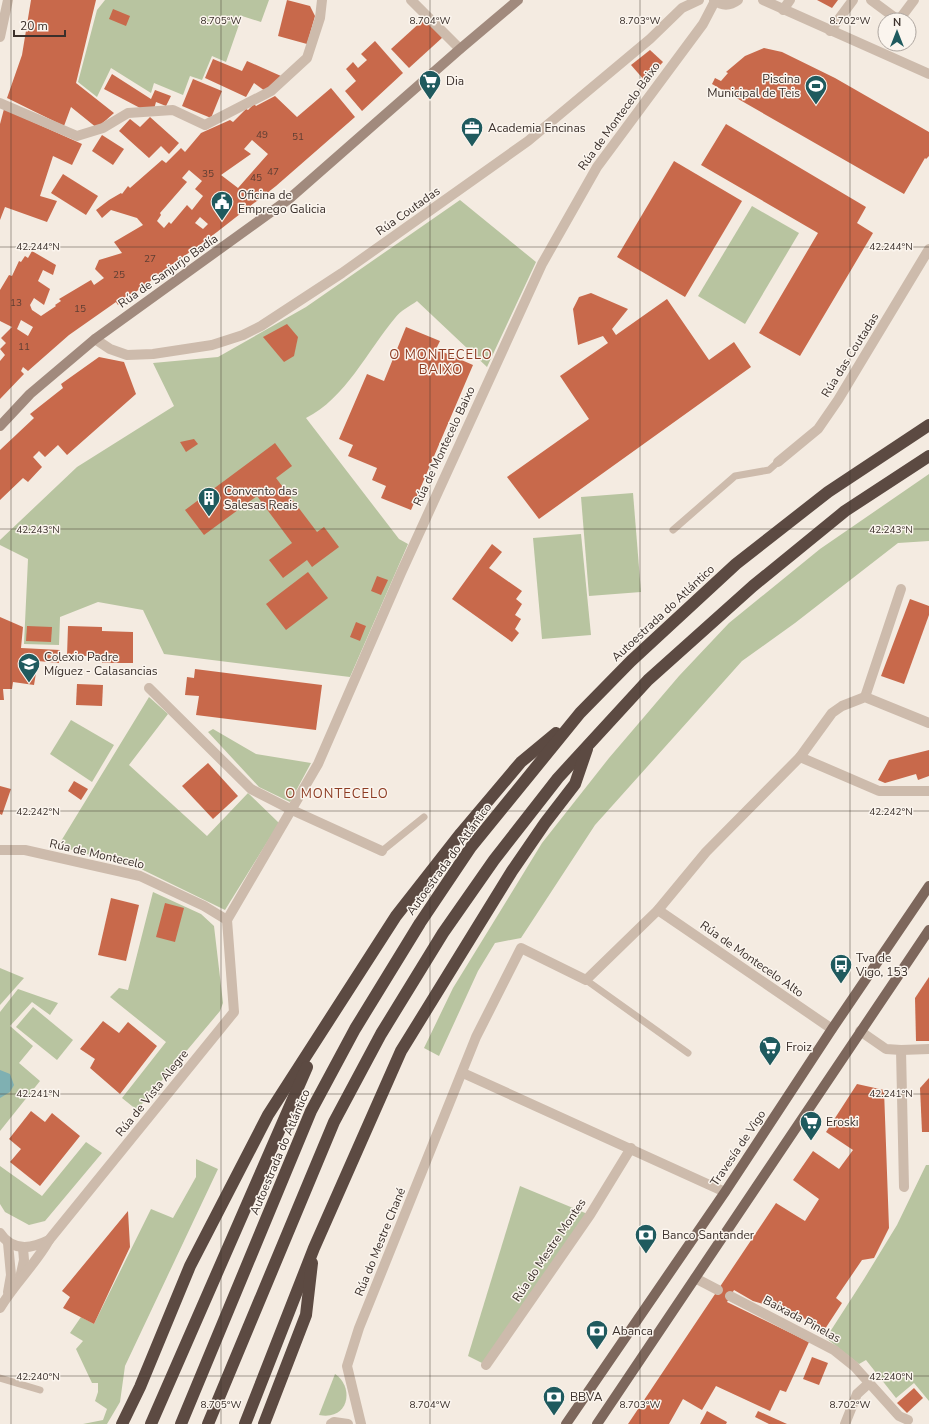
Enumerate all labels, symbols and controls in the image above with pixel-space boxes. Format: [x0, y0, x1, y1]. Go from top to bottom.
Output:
scale bar [14, 12, 65, 38]
north arrow [877, 12, 917, 52]
text: 8.705°W [200, 14, 242, 28]
text: 8.704°W [409, 14, 451, 28]
text: 8.703°W [619, 14, 661, 28]
text: 8.702°W [829, 14, 871, 28]
text: N [893, 15, 901, 30]
text: 20 m [20, 18, 48, 34]
street label: Rúa de Montecelo Baixo [574, 58, 664, 173]
supermarket icon: Dia [417, 68, 443, 101]
place label: Piscina Municipal de Teis [707, 71, 800, 101]
place label: Dia [446, 73, 464, 89]
sports icon: Piscina Municipal de Teis [803, 73, 829, 106]
office icon: Academia Encinas [459, 115, 485, 148]
place label: Academia Encinas [488, 120, 586, 136]
house number: 49 [256, 128, 268, 142]
house number: 51 [292, 130, 304, 144]
house number: 47 [267, 165, 279, 179]
house number: 35 [202, 167, 214, 181]
house number: 45 [250, 171, 262, 185]
street label: Rúa Coutadas [373, 183, 443, 239]
place label: Oficina de Emprego Galicia [238, 187, 326, 217]
public building icon: Oficina de Emprego Galicia [209, 189, 235, 222]
street label: Rúa de Sanjurjo Badía [115, 231, 221, 311]
text: 42.244°N [16, 240, 60, 254]
text: 42.244°N [869, 240, 913, 254]
house number: 27 [144, 252, 156, 266]
house number: 25 [113, 268, 125, 282]
house number: 13 [10, 296, 22, 310]
house number: 15 [74, 302, 86, 316]
street label: Rúa das Coutadas [817, 309, 883, 400]
house number: 11 [18, 340, 30, 354]
district label: O MONTECELO BAIXO [389, 346, 493, 379]
street label: Rúa de Montecelo Baixo [409, 383, 479, 508]
place label: Convento das Salesas Reais [224, 483, 298, 513]
building icon: Convento das Salesas Reais [196, 485, 222, 518]
text: 42.243°N [16, 523, 60, 537]
text: 42.243°N [869, 523, 913, 537]
street label: Autoestrada do Atlántico [608, 561, 718, 665]
place label: Colexio Padre Míguez - Calasancias [44, 649, 158, 679]
school or university icon: Colexio Padre Míguez - Calasancias [16, 651, 42, 684]
district label: O MONTECELO [285, 785, 389, 803]
street label: Autoestrada do Atlántico [403, 799, 495, 918]
text: 42.242°N [16, 805, 60, 819]
text: 42.242°N [869, 805, 913, 819]
street label: Rúa de Montecelo [48, 835, 146, 873]
street label: Rúa de Montecelo Alto [697, 917, 807, 1001]
place label: Tva de Vigo, 153 [855, 950, 908, 980]
bus stop icon: Tva de Vigo, 153 [828, 952, 854, 985]
supermarket icon: Froiz [757, 1034, 783, 1067]
place label: Froiz [786, 1039, 812, 1055]
street label: Rúa de Vista Alegre [112, 1046, 192, 1140]
street label: Autoestrada do Atlántico [246, 1086, 314, 1217]
text: 42.241°N [16, 1087, 60, 1101]
text: 42.241°N [869, 1087, 913, 1101]
street label: Travesía de Vigo [707, 1107, 770, 1189]
supermarket icon: Eroski [798, 1109, 824, 1142]
place label: Eroski [826, 1114, 858, 1130]
street label: Rúa do Mestre Chané [351, 1185, 409, 1299]
street label: Rúa do Mestre Montes [508, 1195, 590, 1305]
bank icon: Banco Santander [633, 1222, 659, 1255]
place label: Banco Santander [662, 1227, 755, 1243]
street label: Baixada Pinelas [760, 1292, 844, 1346]
bank icon: Abanca [584, 1318, 610, 1351]
place label: Abanca [612, 1323, 653, 1339]
text: 42.240°N [16, 1370, 60, 1384]
text: 42.240°N [869, 1370, 913, 1384]
bank icon: BBVA [541, 1384, 567, 1417]
place label: BBVA [570, 1389, 603, 1405]
text: 8.705°W [200, 1398, 242, 1412]
text: 8.704°W [409, 1398, 451, 1412]
text: 8.703°W [619, 1398, 661, 1412]
text: 8.702°W [829, 1398, 871, 1412]

